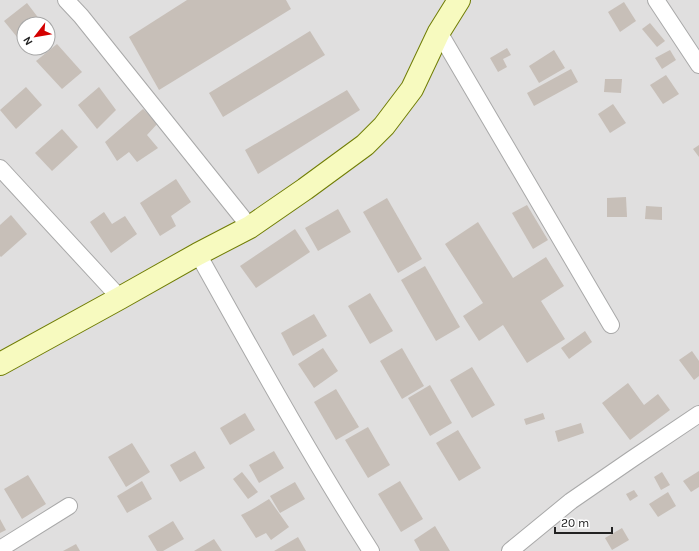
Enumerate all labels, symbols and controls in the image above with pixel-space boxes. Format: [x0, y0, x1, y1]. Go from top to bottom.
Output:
north arrow [16, 16, 56, 56]
text: N [20, 34, 35, 48]
scale bar [555, 509, 612, 535]
text: 20 m [561, 516, 589, 530]

